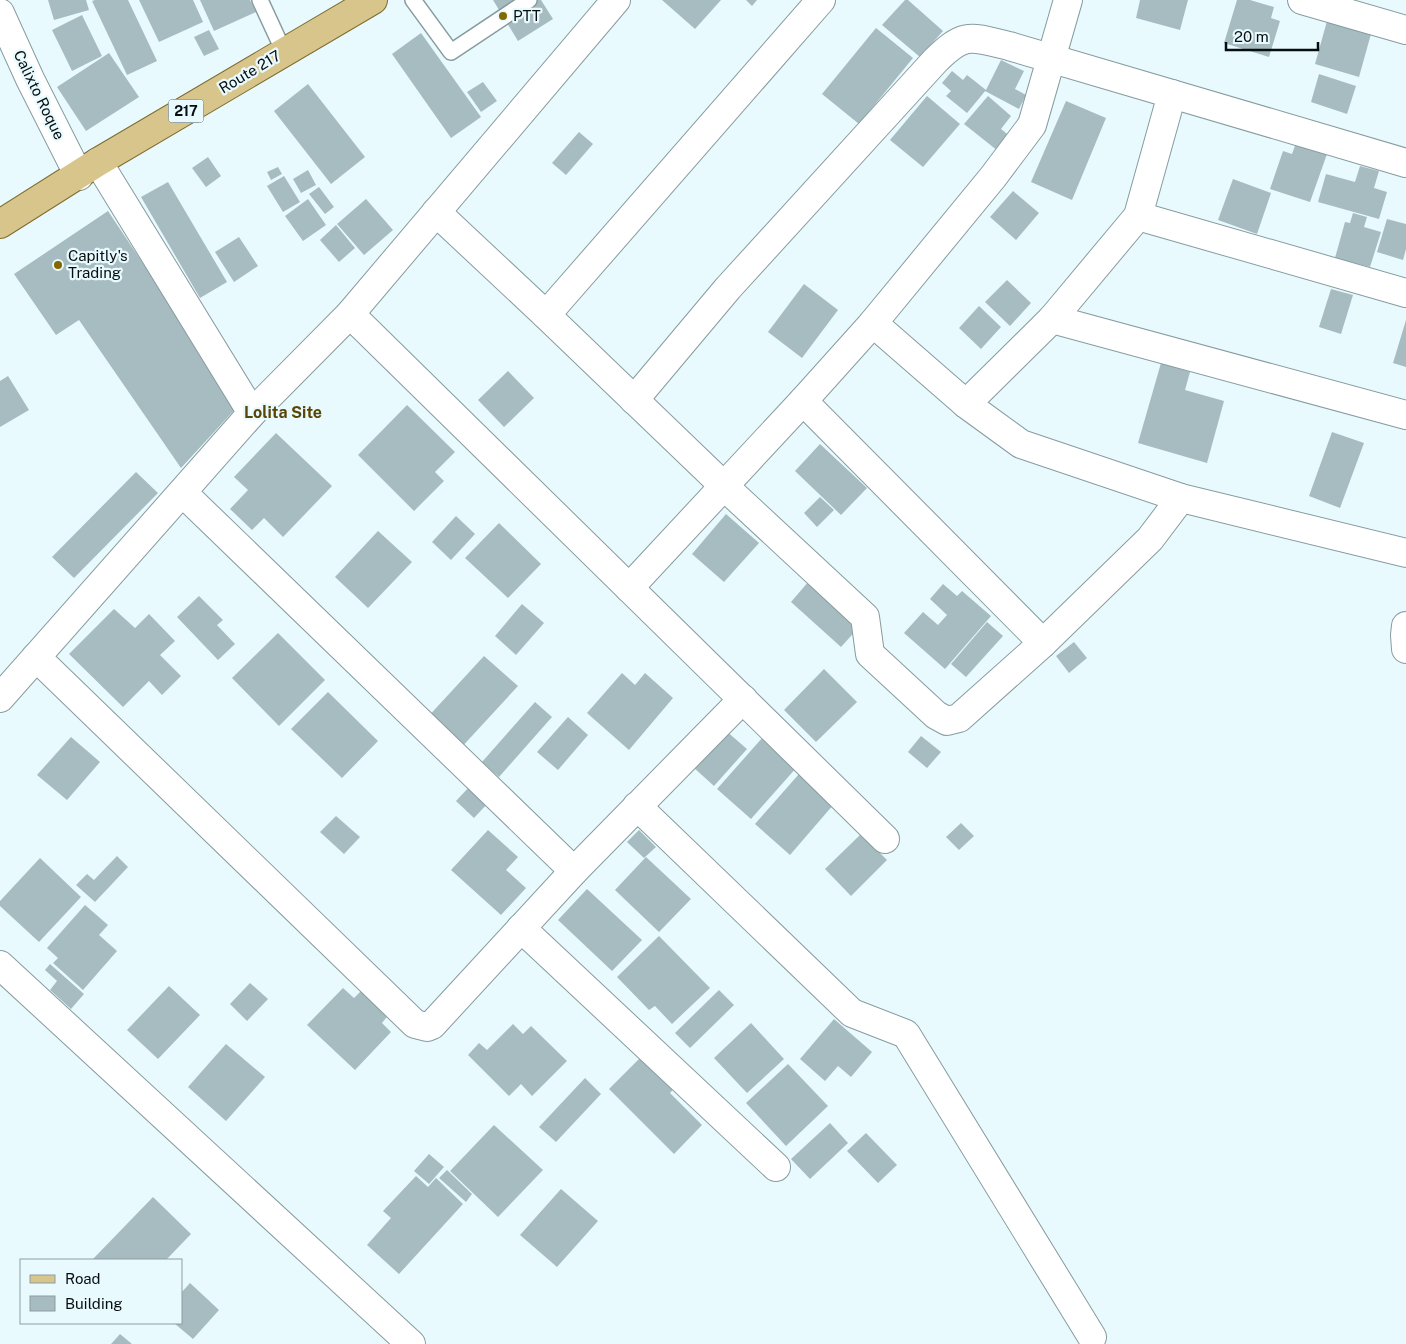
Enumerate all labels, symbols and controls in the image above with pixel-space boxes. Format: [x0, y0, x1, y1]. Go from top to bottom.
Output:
place label: PTT [513, 7, 541, 24]
marker: PTT [497, 10, 509, 22]
scale bar [1226, 20, 1318, 52]
text: 20 m [1234, 28, 1269, 45]
street label: Calixto Roque [11, 47, 68, 142]
street label: Route 217 [216, 47, 284, 97]
road number: 217 [168, 100, 204, 122]
place label: Capitly's Trading [68, 247, 128, 281]
marker: Capitly's Trading [52, 259, 64, 271]
district label: Lolita Site [244, 403, 322, 422]
legend [20, 1259, 182, 1324]
text: Road [65, 1270, 101, 1287]
text: Building [65, 1295, 123, 1312]

